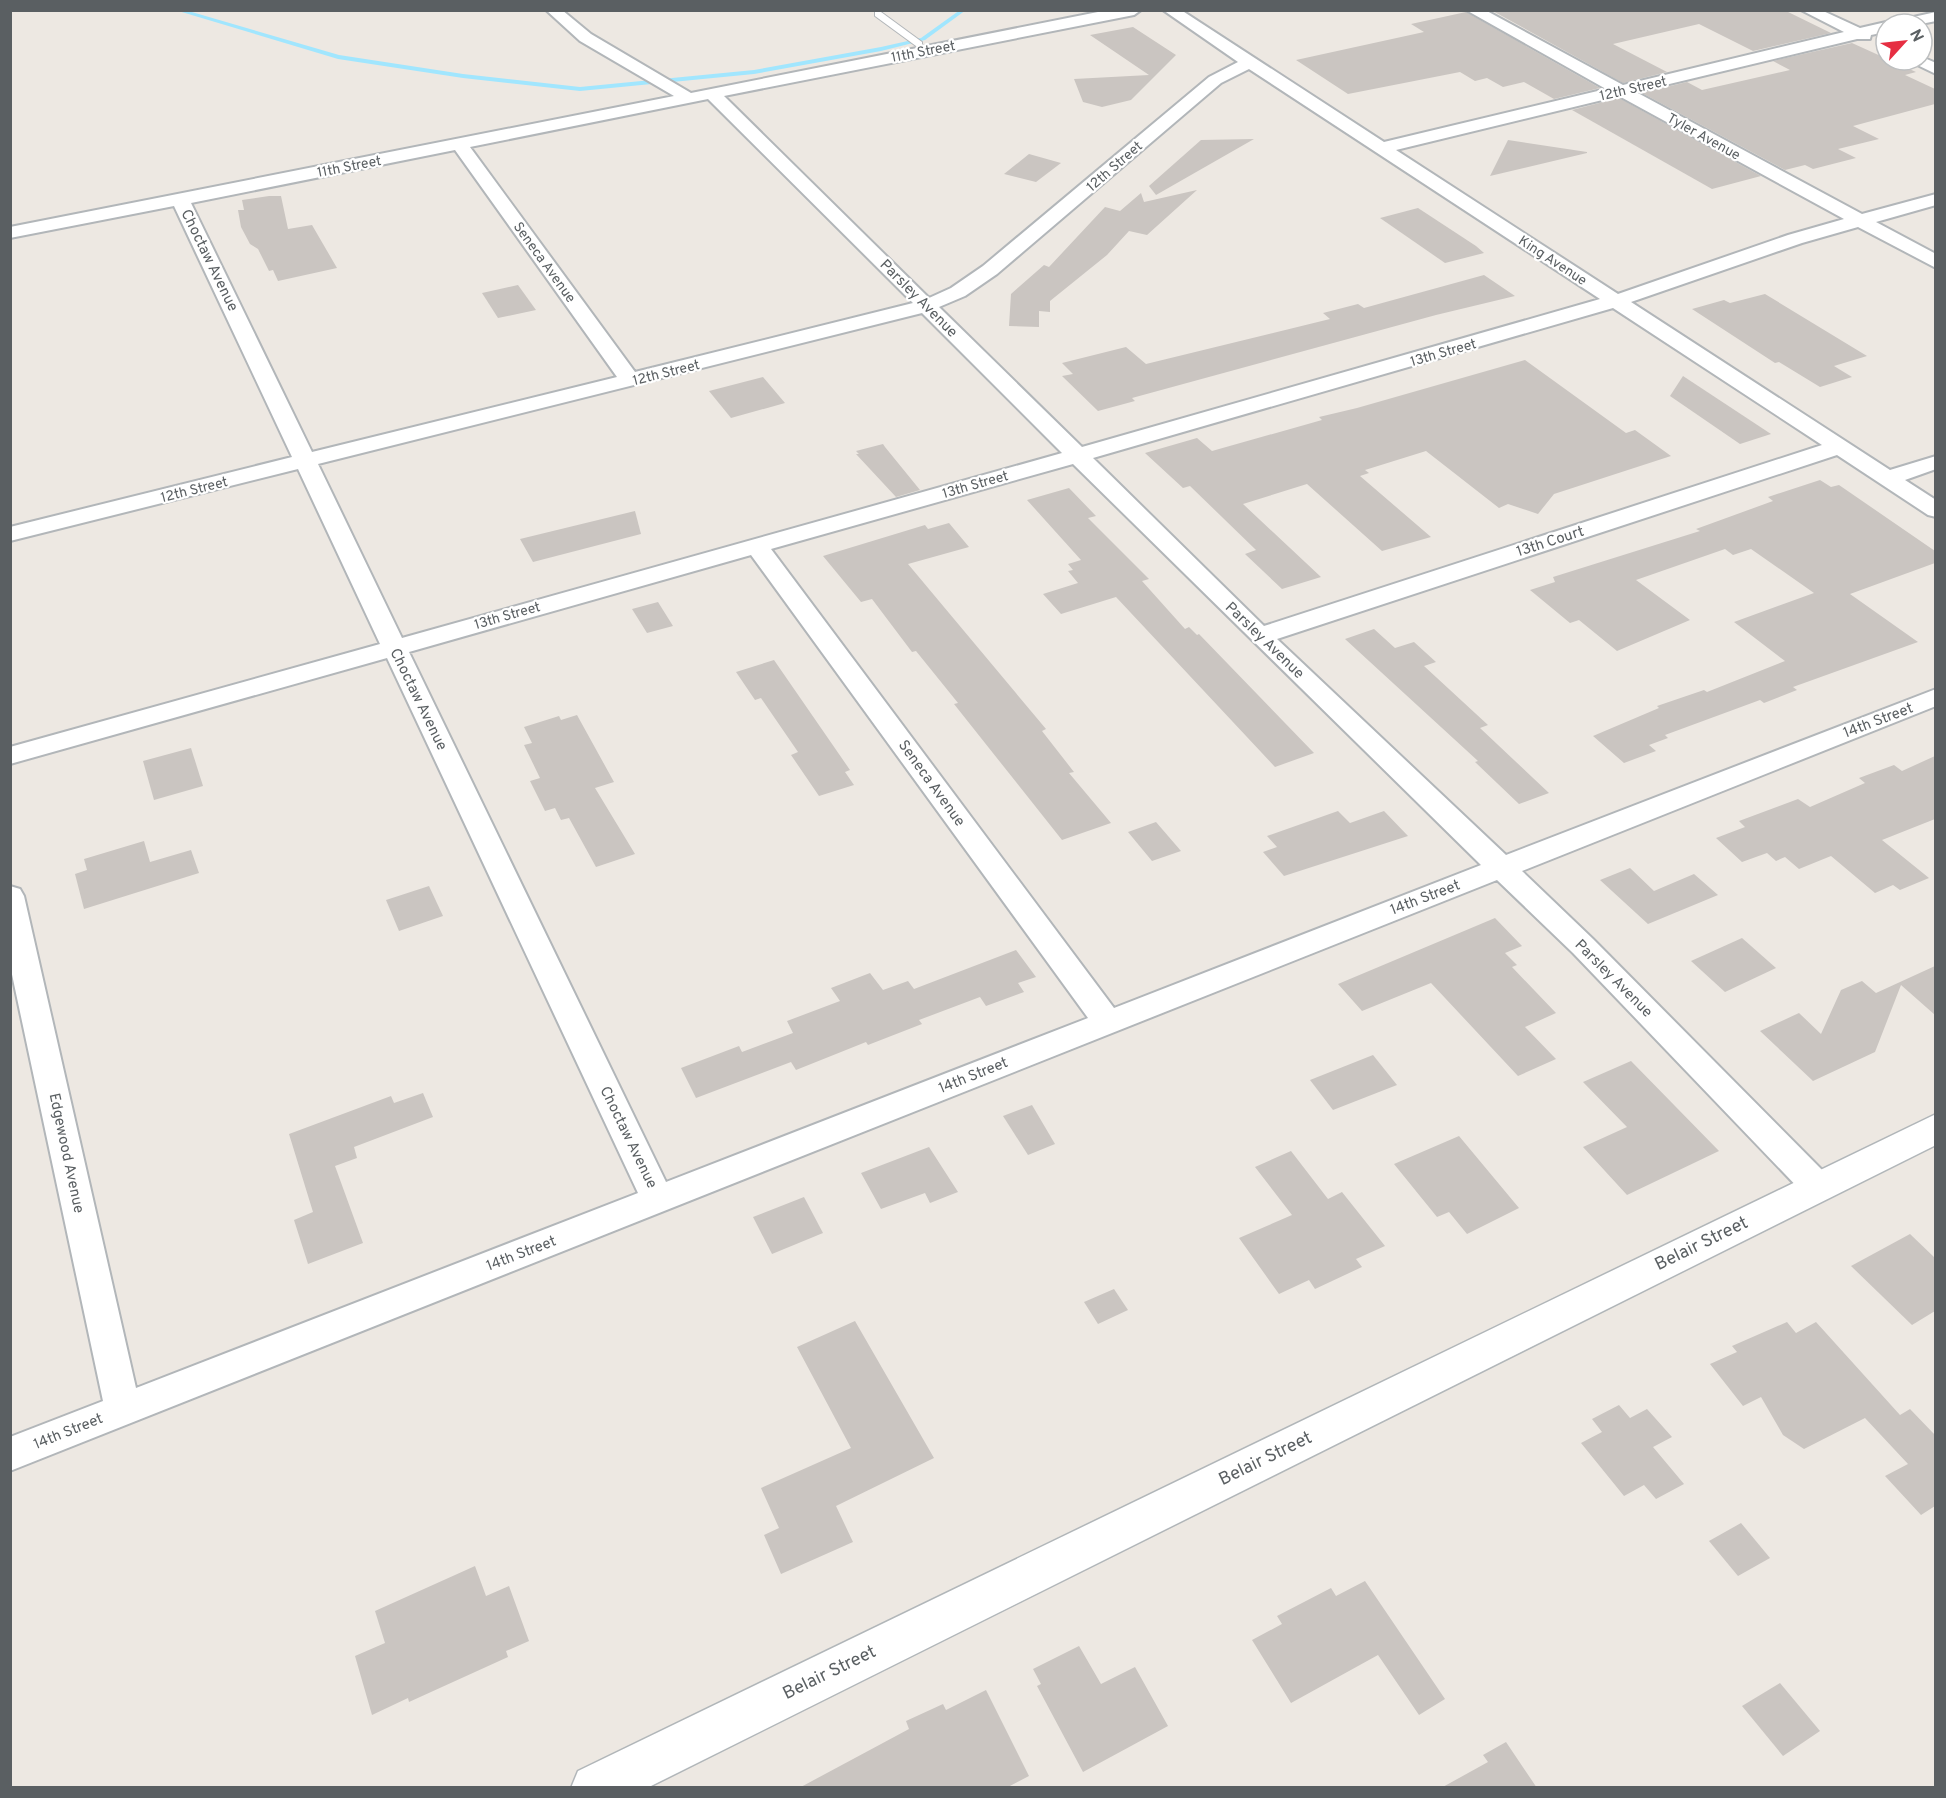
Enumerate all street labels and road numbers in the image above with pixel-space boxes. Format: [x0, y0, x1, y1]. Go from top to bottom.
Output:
street label: 11th Street [890, 38, 957, 67]
street label: 12th Street [1598, 73, 1669, 105]
street label: Tyler Avenue [1664, 110, 1743, 164]
street label: 12th Street [1084, 138, 1146, 196]
street label: 11th Street [316, 153, 383, 182]
street label: Choctaw Avenue [176, 206, 242, 315]
street label: Seneca Avenue [509, 219, 579, 306]
street label: King Avenue [1515, 233, 1590, 290]
street label: Parsley Avenue [875, 256, 961, 342]
street label: 13th Street [1408, 336, 1478, 371]
street label: 12th Street [631, 357, 702, 390]
street label: 13th Street [940, 468, 1010, 503]
street label: 12th Street [159, 474, 230, 507]
street label: 13th Court [1514, 523, 1587, 562]
street label: 13th Street [472, 599, 542, 634]
street label: Parsley Avenue [1220, 599, 1307, 684]
street label: Choctaw Avenue [385, 645, 451, 754]
street label: 14th Street [1841, 699, 1916, 743]
street label: Seneca Avenue [893, 737, 969, 831]
street label: 14th Street [1388, 876, 1463, 920]
street label: Parsley Avenue [1570, 936, 1656, 1022]
street label: 14th Street [936, 1054, 1011, 1099]
street label: Choctaw Avenue [595, 1083, 661, 1192]
street label: Edgewood Avenue [44, 1091, 88, 1215]
street label: Belair Street [1651, 1212, 1752, 1277]
street label: 14th Street [484, 1232, 559, 1276]
street label: 14th Street [31, 1410, 106, 1455]
street label: Belair Street [1215, 1427, 1316, 1492]
street label: Belair Street [779, 1641, 880, 1706]

